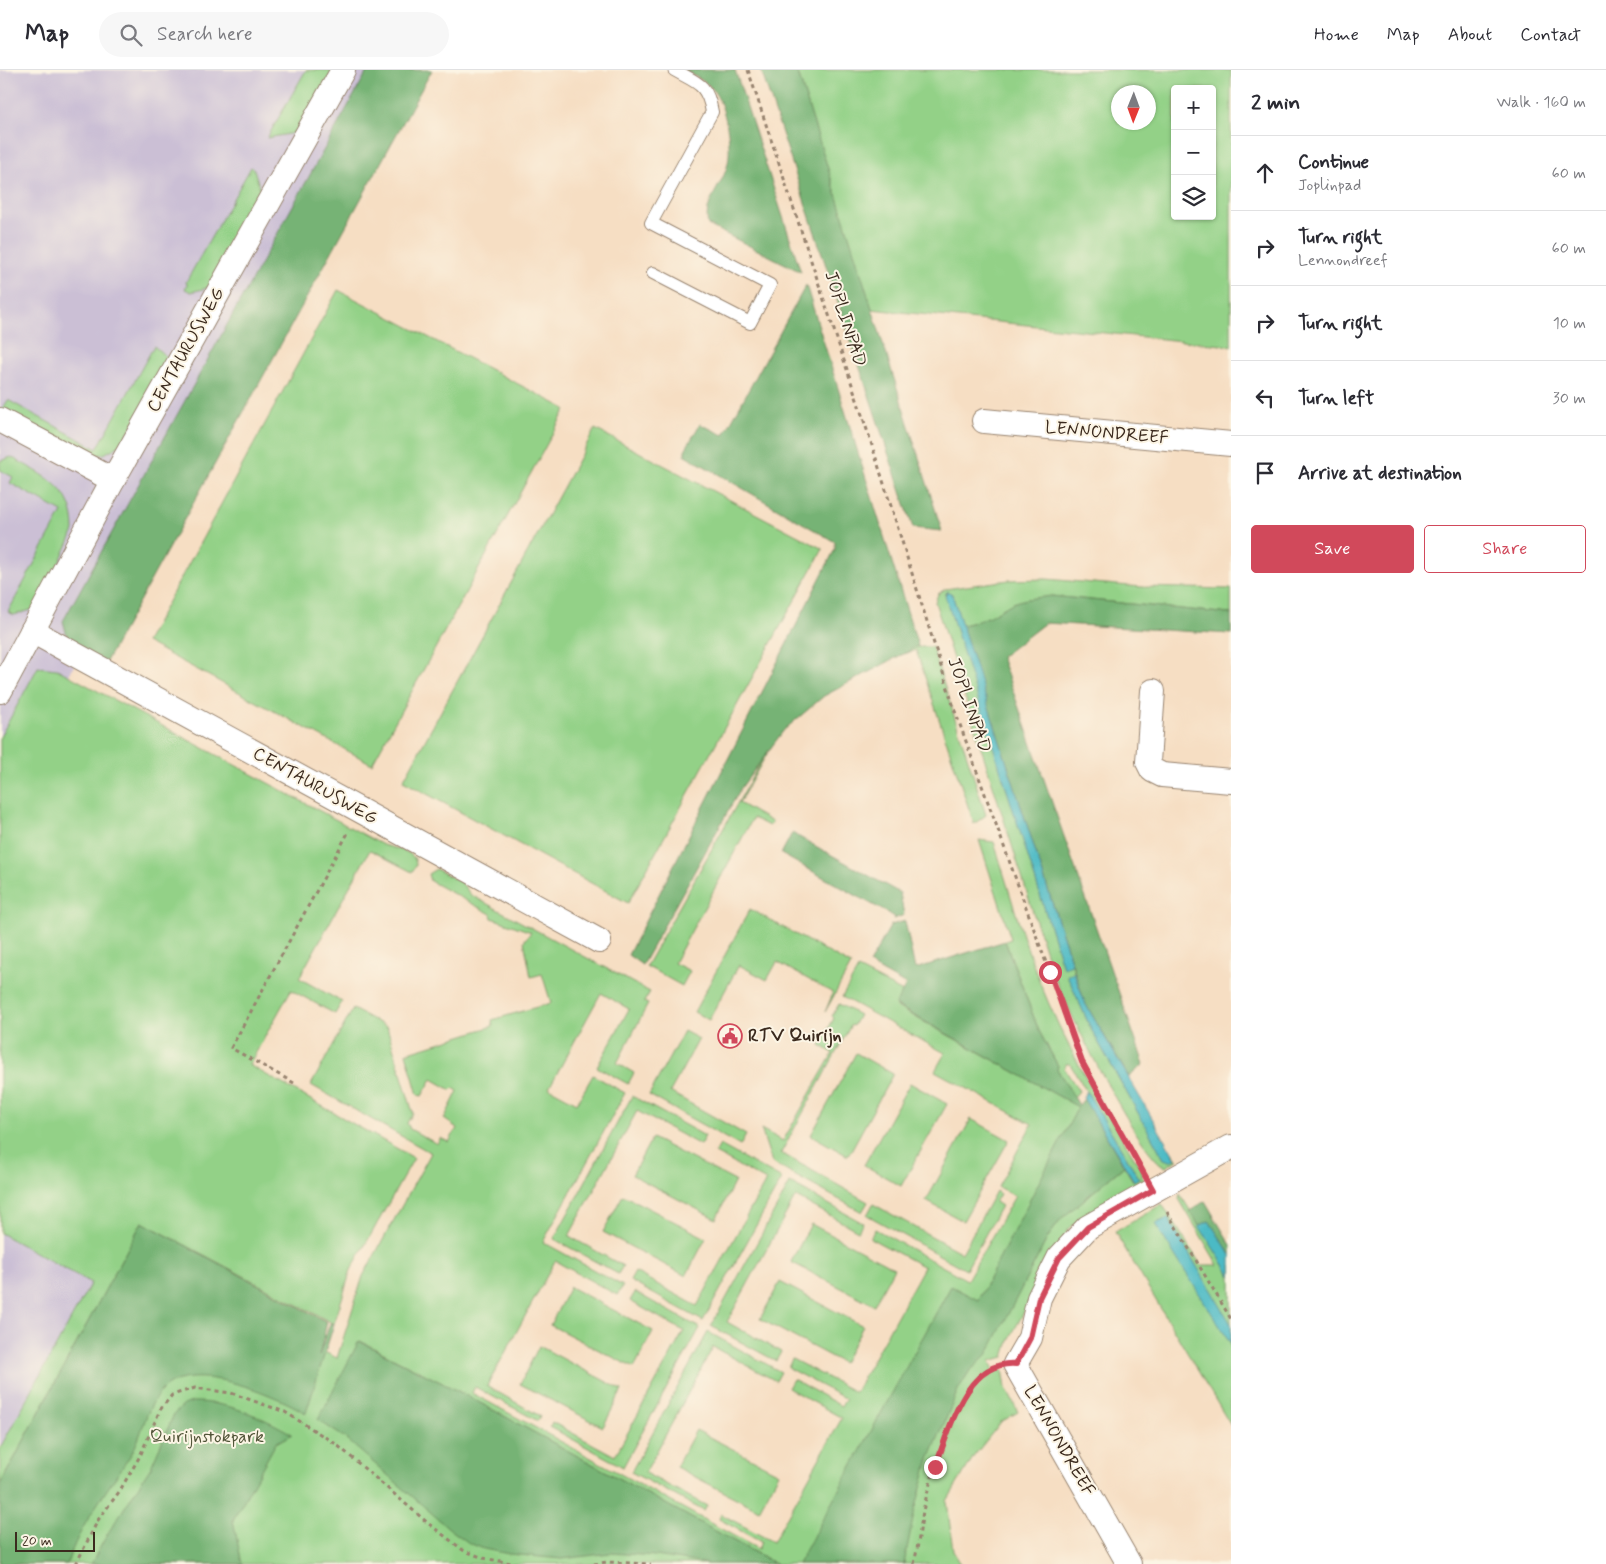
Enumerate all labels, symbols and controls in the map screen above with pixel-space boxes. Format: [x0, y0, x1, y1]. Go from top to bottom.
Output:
search box [99, 12, 449, 57]
text: Map [25, 19, 69, 50]
icon: search [117, 21, 145, 49]
text: Search here [157, 22, 253, 47]
text: Home [1314, 23, 1359, 47]
text: Map [1387, 23, 1420, 47]
text: About [1448, 23, 1492, 47]
text: Contact [1520, 23, 1581, 47]
north arrow [1111, 85, 1156, 130]
map controls [1171, 85, 1216, 220]
button: + [1171, 85, 1216, 130]
text: 2 min [1251, 89, 1300, 117]
text: Walk · 160 m [1496, 92, 1586, 113]
button: − [1171, 130, 1216, 175]
text: Continue [1298, 150, 1369, 175]
icon: ahead [1251, 159, 1279, 187]
text: 60 m [1552, 163, 1586, 184]
button: layers [1171, 175, 1216, 220]
text: Joplinpad [1298, 175, 1361, 196]
text: Turn right [1298, 225, 1382, 250]
icon: right [1251, 234, 1279, 262]
text: 60 m [1552, 238, 1586, 259]
text: Lennondreef [1298, 250, 1388, 271]
street label: JOPLINPAD [818, 268, 872, 370]
street label: CENTAURUSWEG [142, 283, 230, 417]
icon: right [1251, 309, 1279, 337]
text: Turn right [1298, 311, 1382, 336]
text: 10 m [1553, 313, 1586, 334]
icon: left [1251, 384, 1279, 412]
text: Turn left [1298, 386, 1374, 411]
text: 30 m [1553, 388, 1586, 409]
street label: LENNONDREEF [1044, 416, 1170, 450]
icon: arrive [1251, 459, 1279, 487]
text: Arrive at destination [1298, 461, 1462, 486]
button: Save [1251, 525, 1414, 573]
button: Share [1424, 525, 1586, 573]
street label: JOPLINPAD [941, 654, 997, 756]
street label: CENTAURUSWEG [248, 742, 382, 830]
route start [1039, 961, 1062, 984]
public building icon: RTV Quirijn [717, 1023, 743, 1049]
place label: RTV Quirijn [748, 1024, 842, 1048]
street label: LENNONDREEF [1018, 1381, 1100, 1501]
park label: Quirijnstokpark [150, 1425, 264, 1449]
route end [924, 1456, 947, 1479]
scale bar [15, 1529, 95, 1552]
text: 20 m [22, 1532, 52, 1550]

